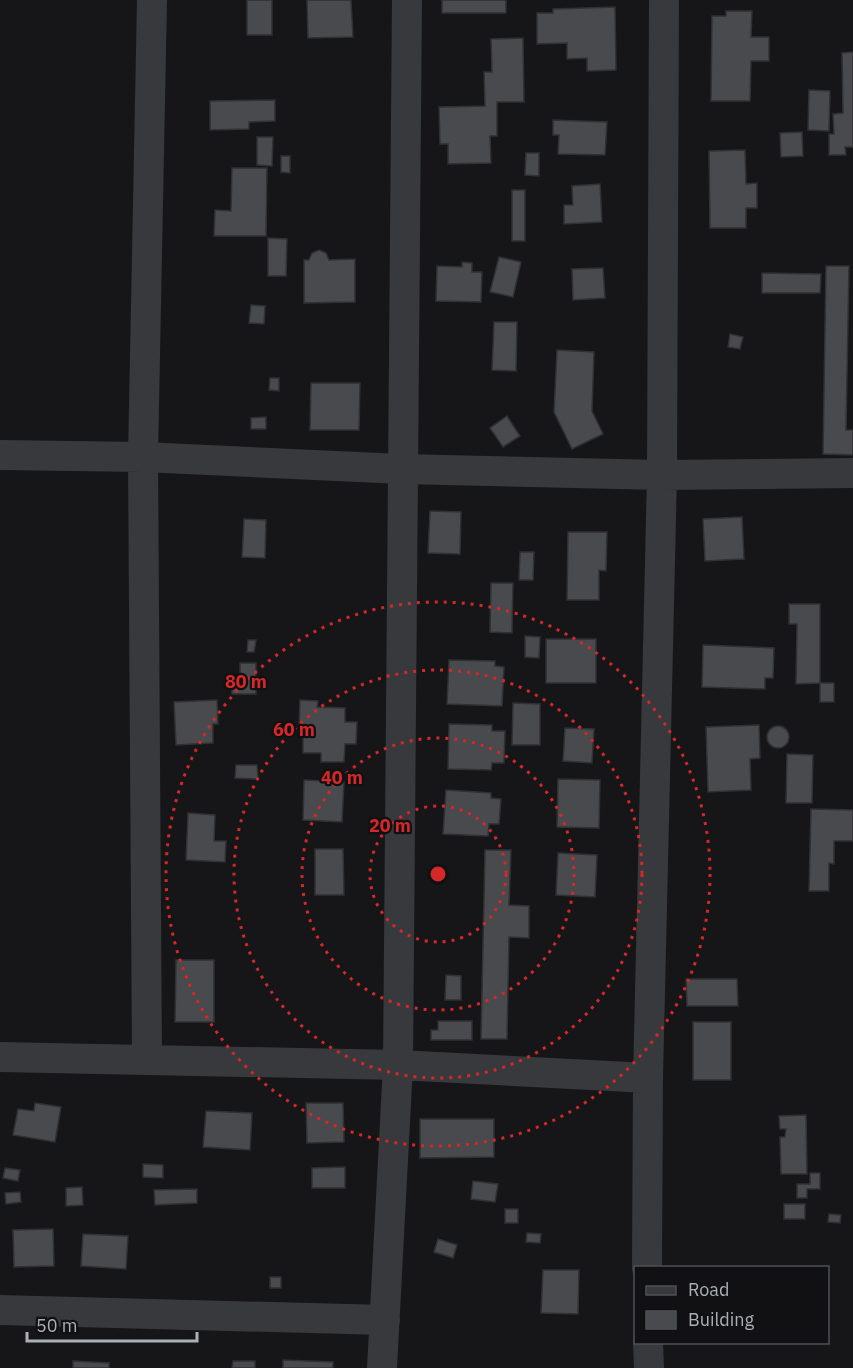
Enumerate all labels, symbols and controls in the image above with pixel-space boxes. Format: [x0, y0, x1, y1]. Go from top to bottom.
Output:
text: 80 m [225, 670, 267, 693]
text: 60 m [273, 718, 315, 741]
text: 40 m [321, 766, 363, 789]
text: 20 m [369, 814, 411, 837]
centre of rings [428, 864, 448, 884]
legend [634, 1266, 829, 1344]
text: Road [688, 1278, 729, 1301]
scale bar [27, 1305, 196, 1343]
text: Building [688, 1308, 755, 1331]
text: 50 m [36, 1314, 78, 1337]

